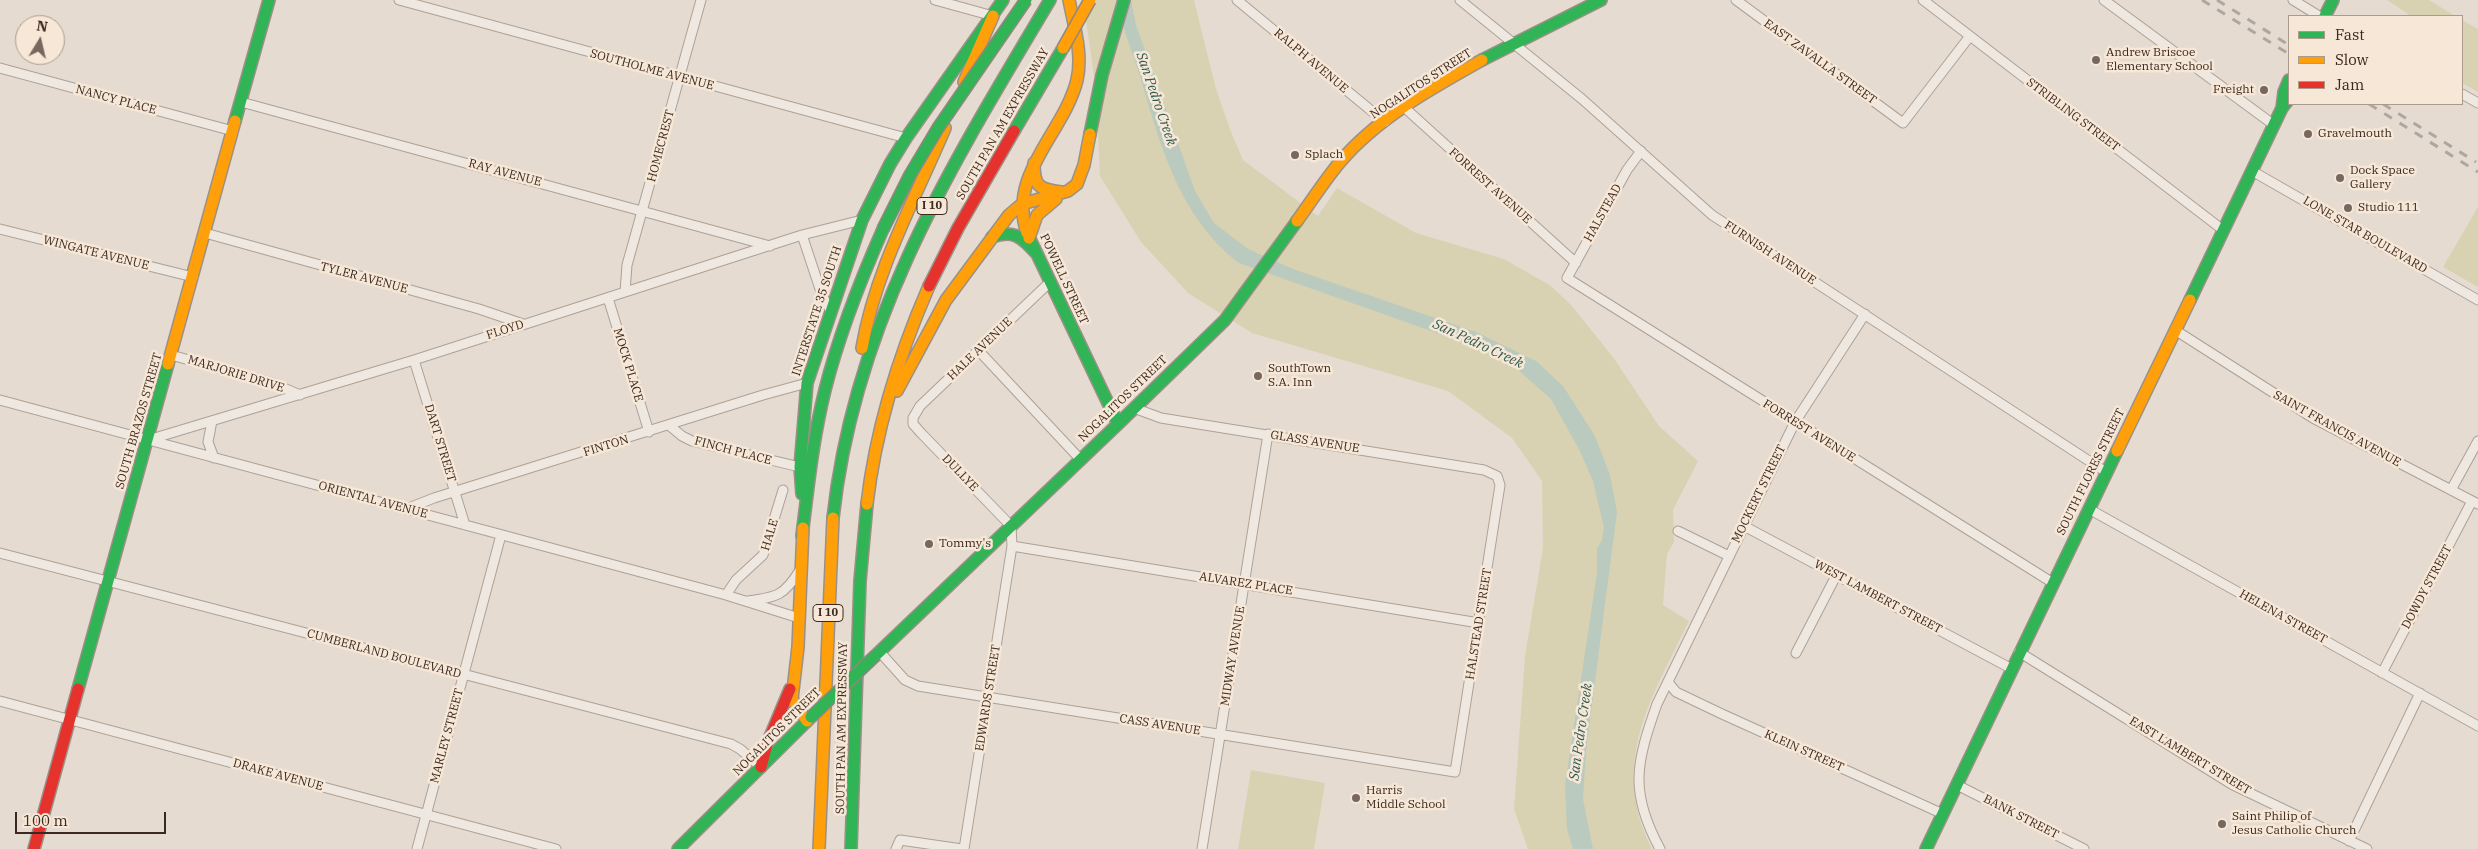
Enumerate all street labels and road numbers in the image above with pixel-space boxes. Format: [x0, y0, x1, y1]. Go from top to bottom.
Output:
street label: EAST ZAVALLA STREET [1761, 16, 1879, 108]
street label: RALPH AVENUE [1271, 26, 1351, 96]
street label: SOUTH PAN AM EXPRESSWAY [954, 46, 1052, 202]
street label: NOGALITOS STREET [1367, 46, 1475, 122]
street label: SOUTHOLME AVENUE [589, 47, 715, 93]
street label: STRIBLING STREET [2024, 75, 2122, 155]
street label: NANCY PLACE [74, 82, 158, 118]
street label: HOMECREST [644, 108, 678, 184]
street label: FORREST AVENUE [1446, 145, 1534, 227]
street label: RAY AVENUE [467, 156, 543, 190]
street label: HALSTEAD [1581, 182, 1625, 244]
street label: LONE STAR BOULEVARD [2300, 194, 2430, 276]
road number: I 10 [917, 198, 947, 215]
street label: FURNISH AVENUE [1721, 218, 1819, 288]
street label: POWELL STREET [1037, 231, 1091, 327]
street label: WINGATE AVENUE [42, 233, 150, 273]
street label: INTERSTATE 35 SOUTH [789, 244, 845, 378]
street label: TYLER AVENUE [318, 259, 410, 297]
street label: HALE AVENUE [945, 314, 1015, 384]
street label: FLOYD [484, 317, 526, 343]
street label: MOCK PLACE [610, 326, 646, 404]
street label: SOUTH BRAZOS STREET [113, 351, 165, 491]
street label: MARJORIE DRIVE [186, 352, 286, 396]
street label: NOGALITOS STREET [1075, 353, 1171, 445]
street label: SAINT FRANCIS AVENUE [2271, 388, 2403, 470]
street label: FORREST AVENUE [1760, 397, 1858, 465]
street label: DART STREET [421, 402, 459, 484]
street label: SOUTH FLORES STREET [2054, 406, 2128, 538]
street label: GLASS AVENUE [1269, 428, 1361, 456]
street label: FINTON [582, 432, 630, 460]
street label: FINCH PLACE [693, 434, 773, 468]
street label: MOCKERT STREET [1729, 443, 1789, 545]
street label: DULLYE [939, 451, 981, 495]
street label: ORIENTAL AVENUE [317, 479, 429, 521]
street label: HALE [758, 517, 782, 553]
street label: DOWDY STREET [2399, 543, 2455, 631]
street label: WEST LAMBERT STREET [1812, 557, 1944, 637]
street label: HALSTEAD STREET [1463, 567, 1495, 681]
street label: ALVAREZ PLACE [1198, 570, 1294, 598]
street label: HELENA STREET [2237, 587, 2329, 647]
road number: I 10 [813, 604, 843, 622]
street label: MIDWAY AVENUE [1218, 605, 1248, 707]
street label: CUMBERLAND BOULEVARD [305, 626, 463, 682]
street label: SOUTH PAN AM EXPRESSWAY [833, 642, 851, 814]
street label: EDWARDS STREET [972, 644, 1004, 752]
street label: NOGALITOS STREET [730, 685, 824, 779]
street label: MARLEY STREET [427, 687, 467, 785]
street label: CASS AVENUE [1118, 711, 1202, 739]
street label: EAST LAMBERT STREET [2127, 714, 2253, 798]
street label: KLEIN STREET [1762, 727, 1846, 775]
street label: DRAKE AVENUE [231, 756, 325, 794]
street label: BANK STREET [1981, 792, 2061, 842]

